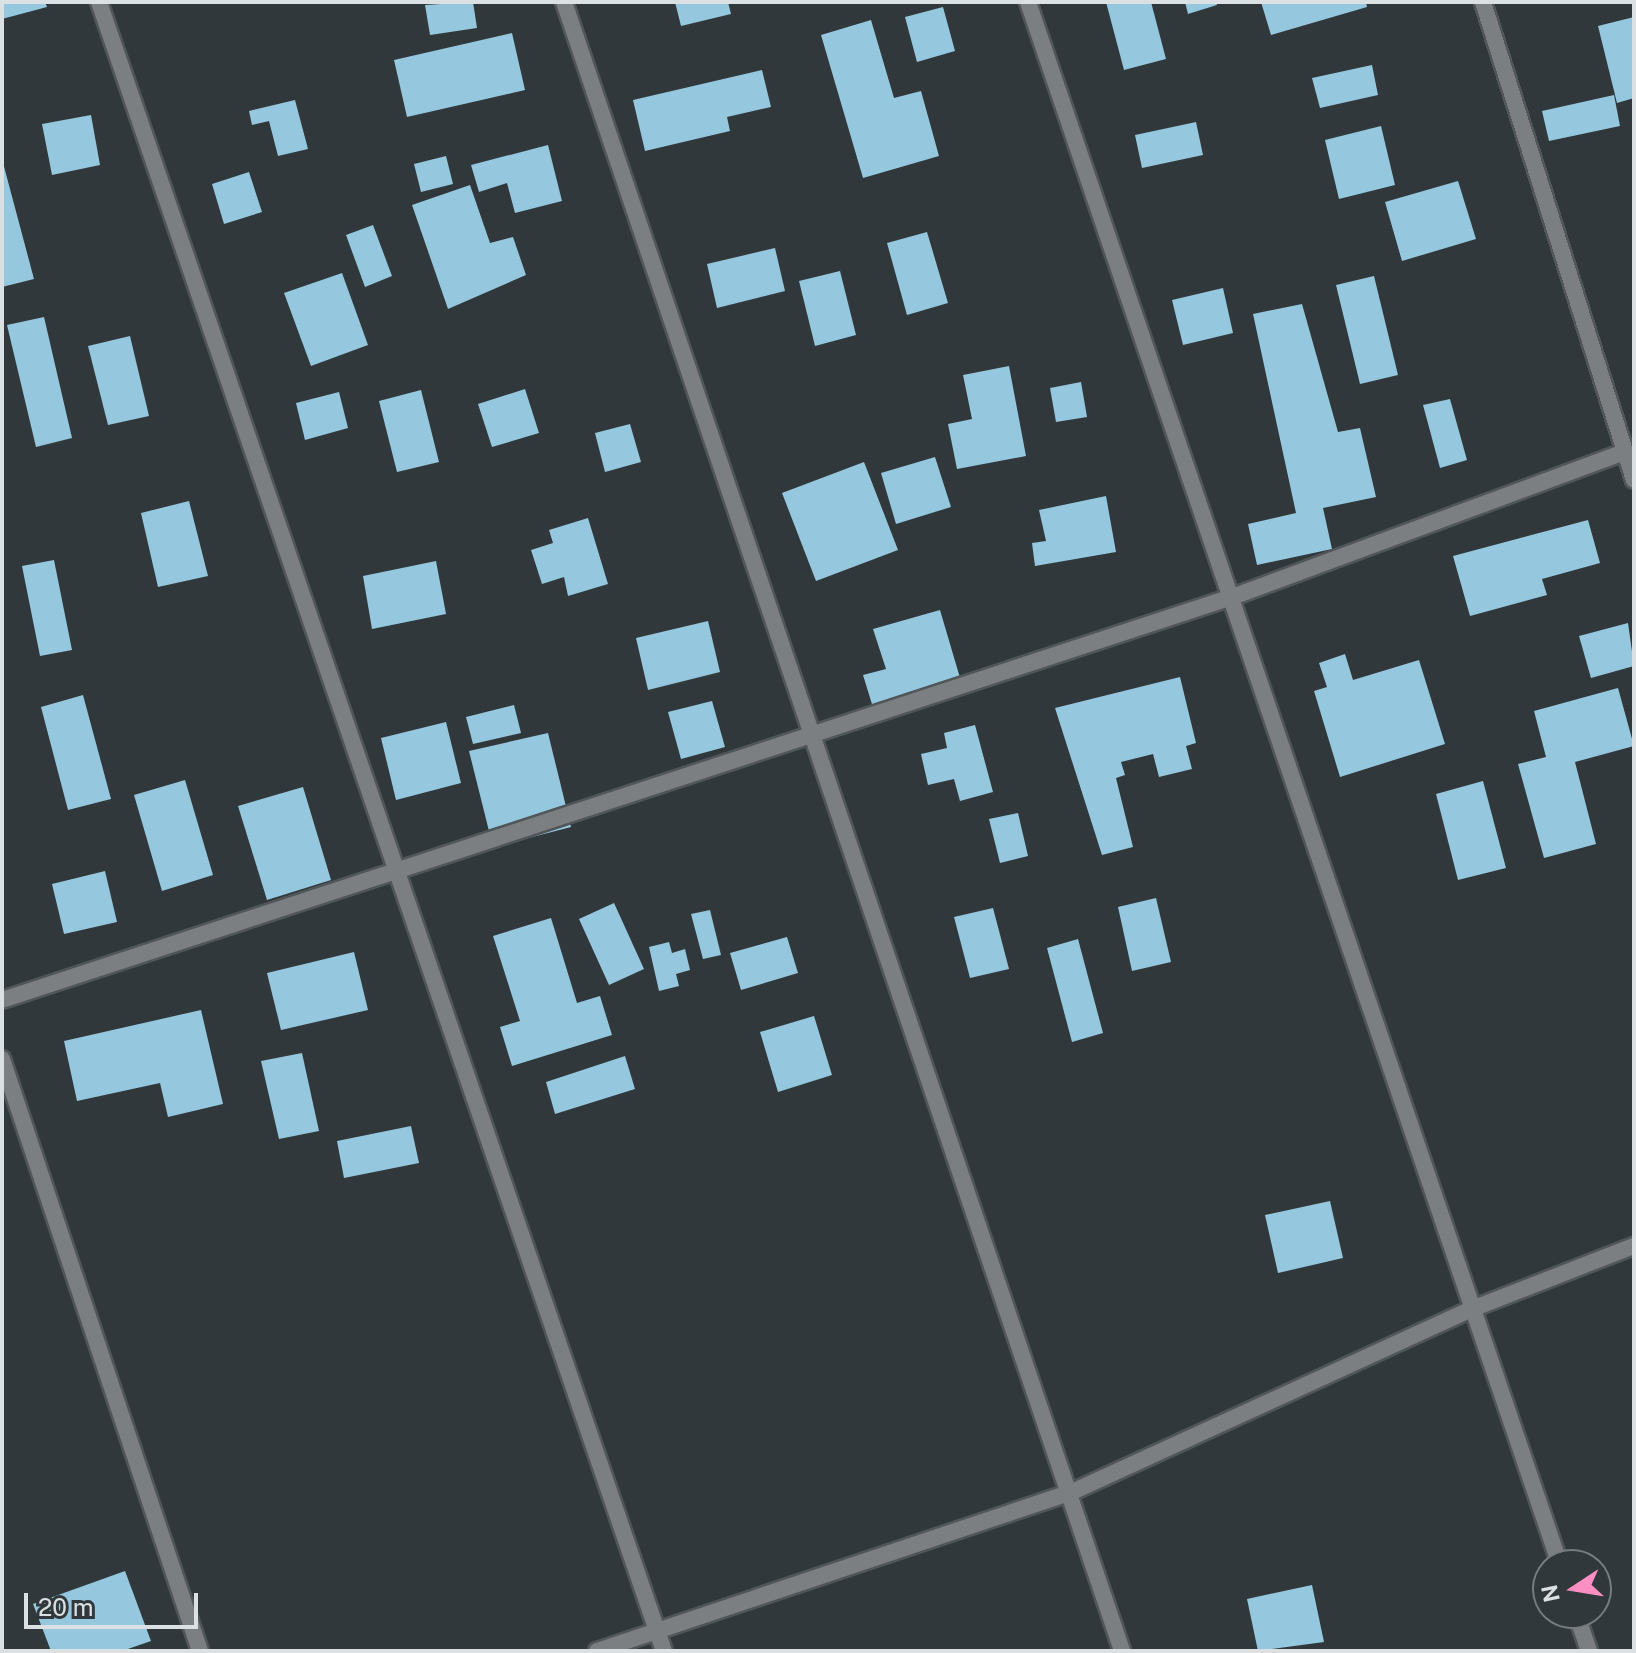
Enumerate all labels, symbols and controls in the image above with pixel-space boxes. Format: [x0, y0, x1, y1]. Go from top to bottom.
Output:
north arrow [1532, 1549, 1612, 1629]
scale bar [28, 1577, 202, 1627]
text: N [1536, 1582, 1565, 1605]
text: 20 m [38, 1593, 94, 1621]

